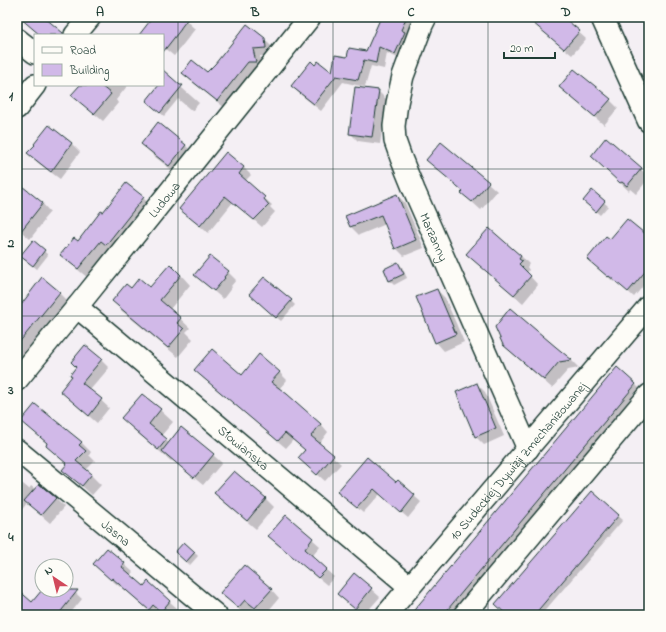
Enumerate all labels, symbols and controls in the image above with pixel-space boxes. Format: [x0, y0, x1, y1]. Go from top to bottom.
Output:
text: A [96, 3, 104, 22]
text: B [250, 3, 260, 22]
text: C [407, 3, 415, 22]
text: D [560, 3, 571, 22]
legend [34, 34, 164, 86]
scale bar [504, 34, 555, 60]
text: 20 m [510, 40, 533, 58]
text: Road [70, 42, 96, 60]
text: Building [69, 62, 109, 81]
text: 1 [9, 87, 14, 106]
street label: Ludowa [144, 178, 185, 222]
street label: Marzanny [414, 210, 452, 265]
text: 2 [7, 234, 15, 253]
street label: 10 Sudeckiej Dywizji Zmechanizowanej [446, 378, 592, 545]
text: 3 [7, 381, 14, 400]
street label: Słowiańska [213, 421, 273, 476]
street label: Jasna [96, 515, 134, 551]
text: 4 [7, 528, 14, 547]
north arrow [34, 558, 74, 598]
text: N [41, 562, 56, 579]

